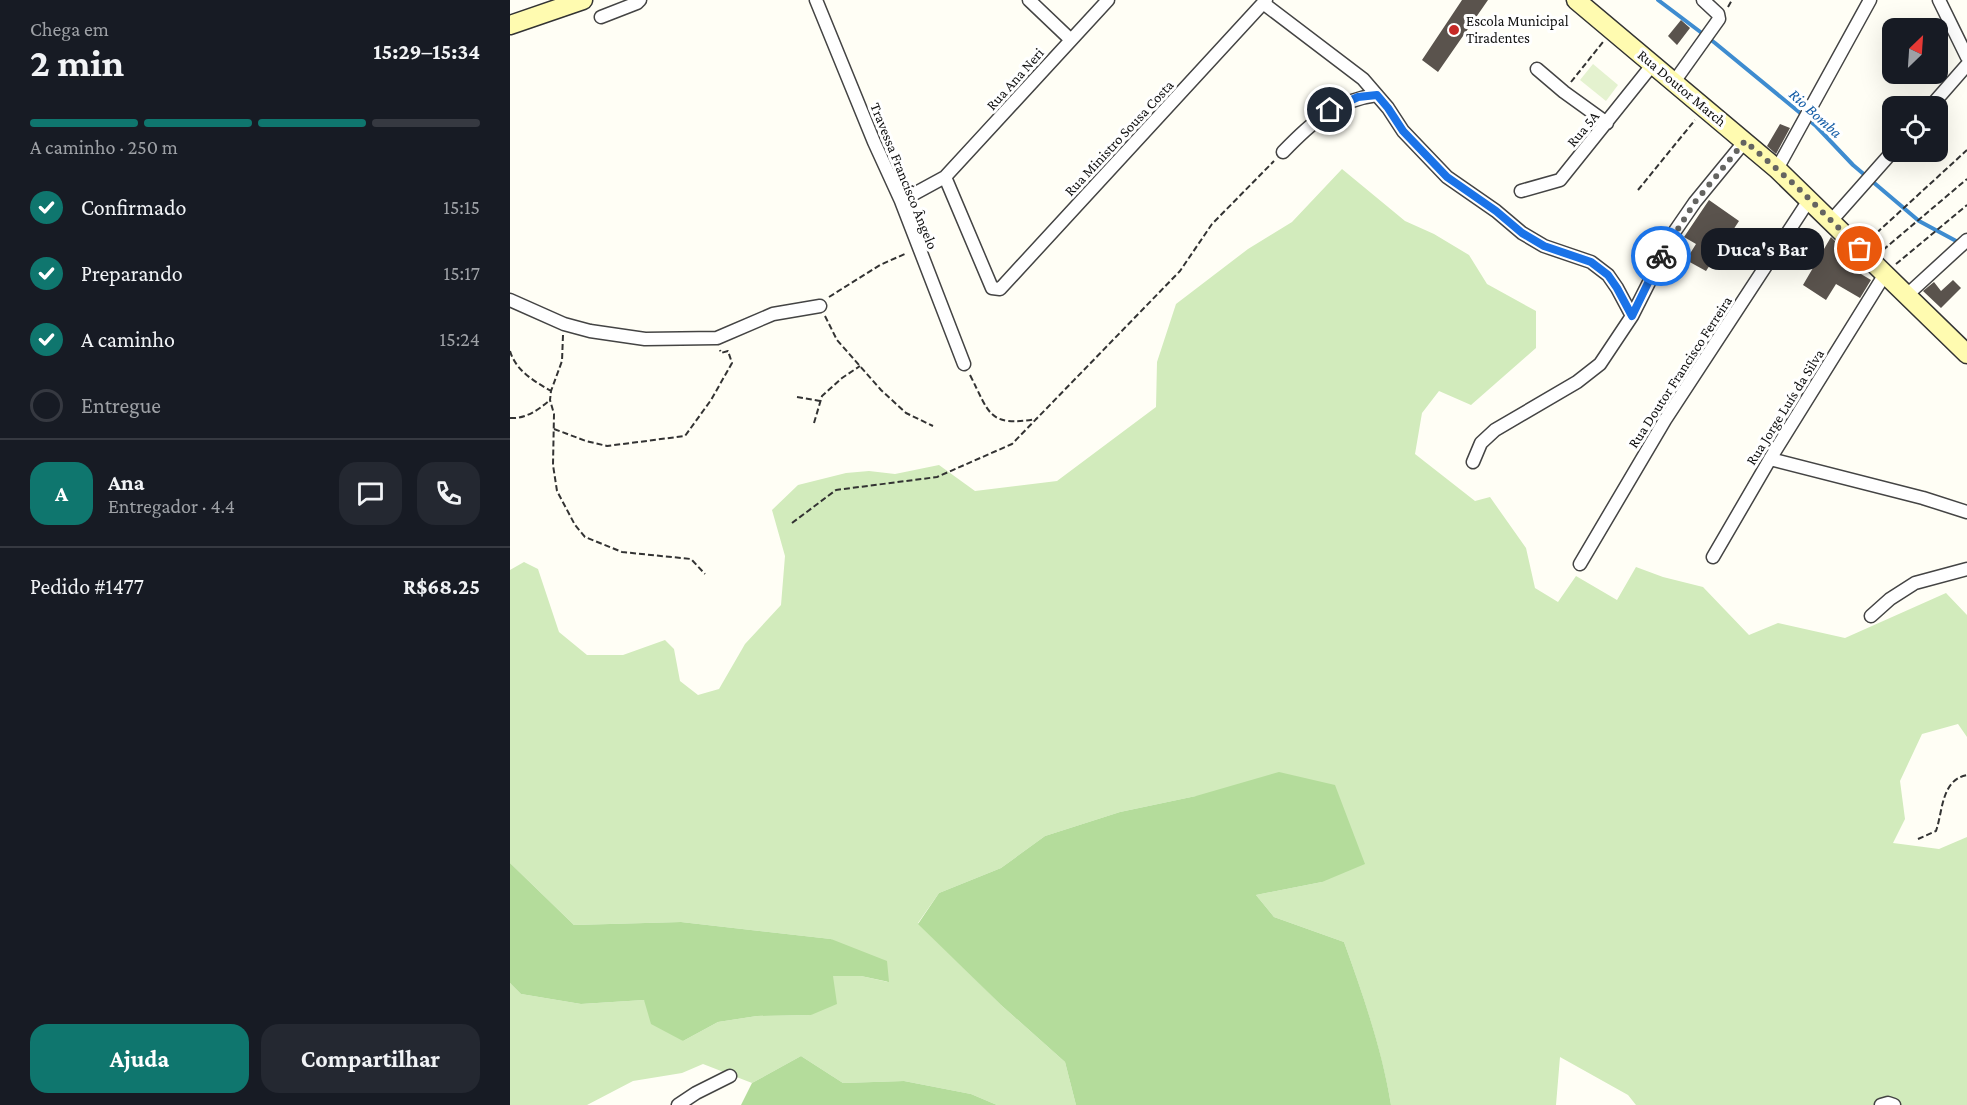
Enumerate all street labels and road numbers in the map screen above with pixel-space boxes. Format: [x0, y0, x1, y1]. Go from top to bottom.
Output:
street label: Rua Ana Neri [983, 45, 1047, 113]
street label: Rua Doutor March [1635, 46, 1729, 130]
street label: Rua Ministro Sousa Costa [1061, 77, 1177, 199]
street label: Travessa Francisco Ângelo [866, 100, 941, 252]
street label: Rua 5A [1564, 108, 1603, 150]
street label: Rua Doutor Francisco Ferreira [1625, 293, 1735, 451]
street label: Rua Jorge Luís da Silva [1743, 346, 1828, 468]

